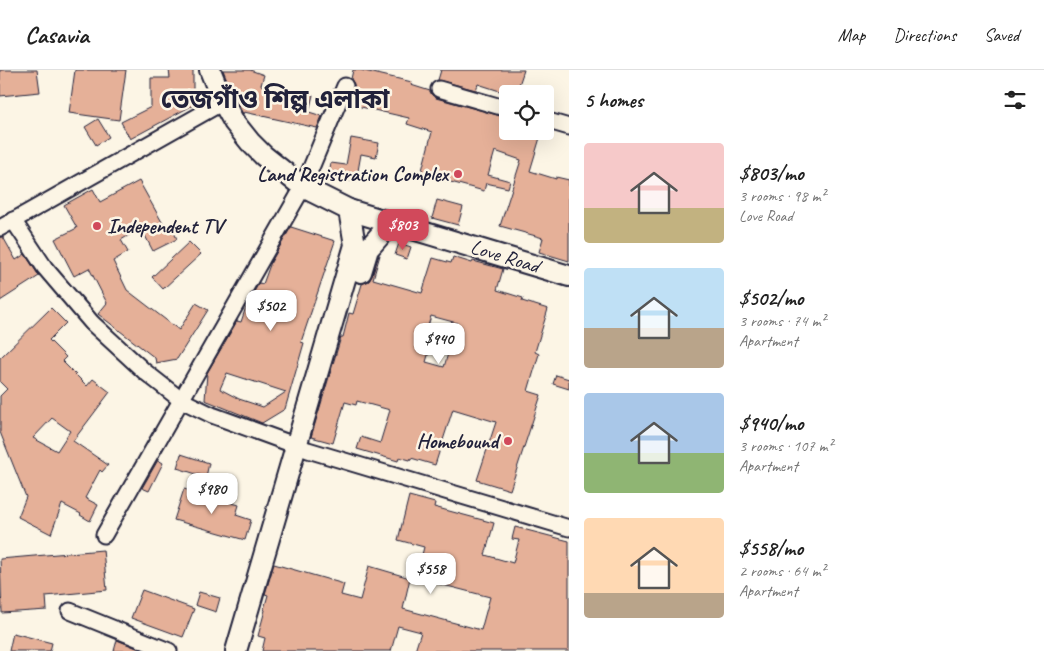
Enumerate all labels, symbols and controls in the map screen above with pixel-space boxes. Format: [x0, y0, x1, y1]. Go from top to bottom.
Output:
text: Casavia [25, 20, 89, 50]
text: Map [838, 24, 865, 46]
text: Directions [893, 24, 956, 46]
text: Saved [984, 24, 1019, 46]
district label: তেজগাঁও শিল্প এলাকা [161, 83, 390, 116]
map controls [499, 85, 554, 140]
button: locate [499, 85, 554, 140]
icon: filters [1001, 86, 1029, 114]
text: 5 homes [584, 87, 643, 113]
text: $803/mo [739, 160, 804, 186]
place label: Land Registration Complex [257, 161, 450, 187]
icon: home [624, 163, 684, 223]
marker: Land Registration Complex [452, 168, 464, 180]
text: 3 rooms · 98 m² [739, 186, 825, 206]
text: Love Road [739, 206, 793, 226]
pin: $803 [373, 208, 433, 251]
place label: Independent TV [107, 213, 227, 239]
text: $803 [389, 215, 417, 235]
marker: Independent TV [91, 220, 103, 232]
street label: Love Road [467, 233, 546, 280]
text: $502/mo [739, 285, 803, 311]
icon: home [624, 288, 684, 348]
pin: $502 [241, 290, 301, 332]
text: $502 [257, 296, 285, 316]
text: 3 rooms · 74 m² [739, 311, 825, 331]
pin: $940 [409, 322, 469, 365]
text: $940 [425, 329, 453, 349]
text: Apartment [739, 331, 798, 351]
text: $940/mo [739, 410, 803, 436]
icon: home [624, 413, 684, 473]
place label: Homebound [417, 428, 502, 454]
marker: Homebound [502, 435, 514, 447]
text: 3 rooms · 107 m² [739, 436, 833, 456]
text: Apartment [739, 456, 798, 476]
pin: $980 [182, 472, 242, 515]
text: $980 [198, 479, 226, 499]
text: $558/mo [739, 535, 803, 561]
icon: home [624, 538, 684, 598]
pin: $558 [401, 552, 461, 595]
text: $558 [417, 559, 445, 579]
text: 2 rooms · 64 m² [739, 561, 825, 581]
text: Apartment [739, 581, 798, 601]

